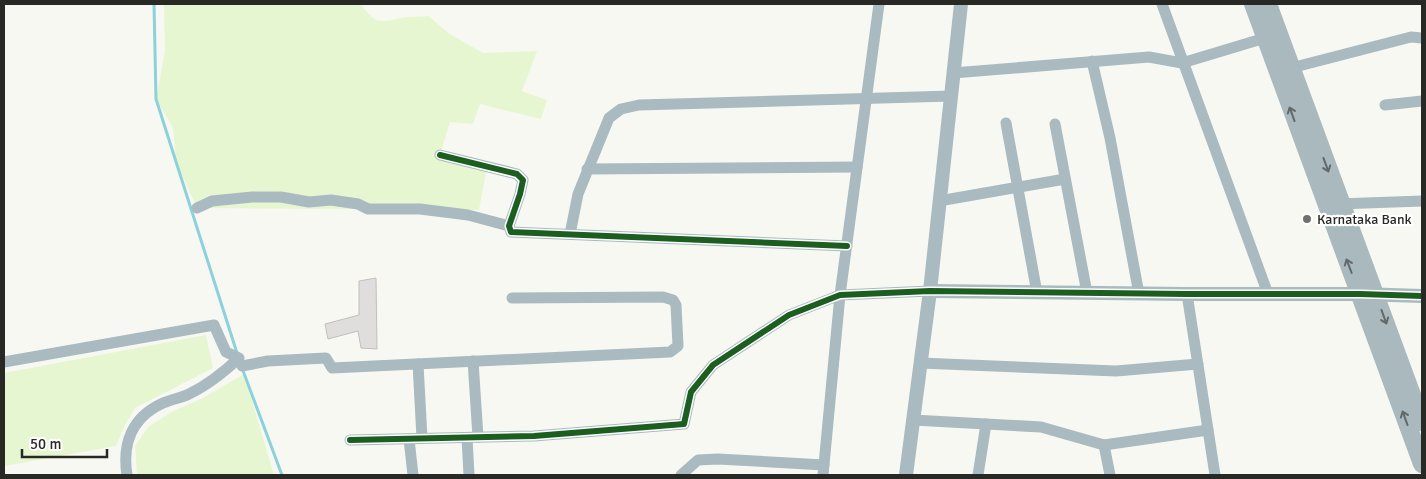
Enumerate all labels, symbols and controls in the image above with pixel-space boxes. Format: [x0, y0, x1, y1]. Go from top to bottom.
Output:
one-way arrow [1287, 107, 1296, 122]
one-way arrow [1322, 157, 1331, 172]
place label: Karnataka Bank [1317, 211, 1412, 228]
marker: Karnataka Bank [1301, 213, 1313, 225]
one-way arrow [1344, 259, 1353, 274]
one-way arrow [1380, 309, 1389, 324]
one-way arrow [1400, 411, 1409, 427]
scale bar [22, 426, 108, 458]
text: 50 m [30, 435, 61, 453]

